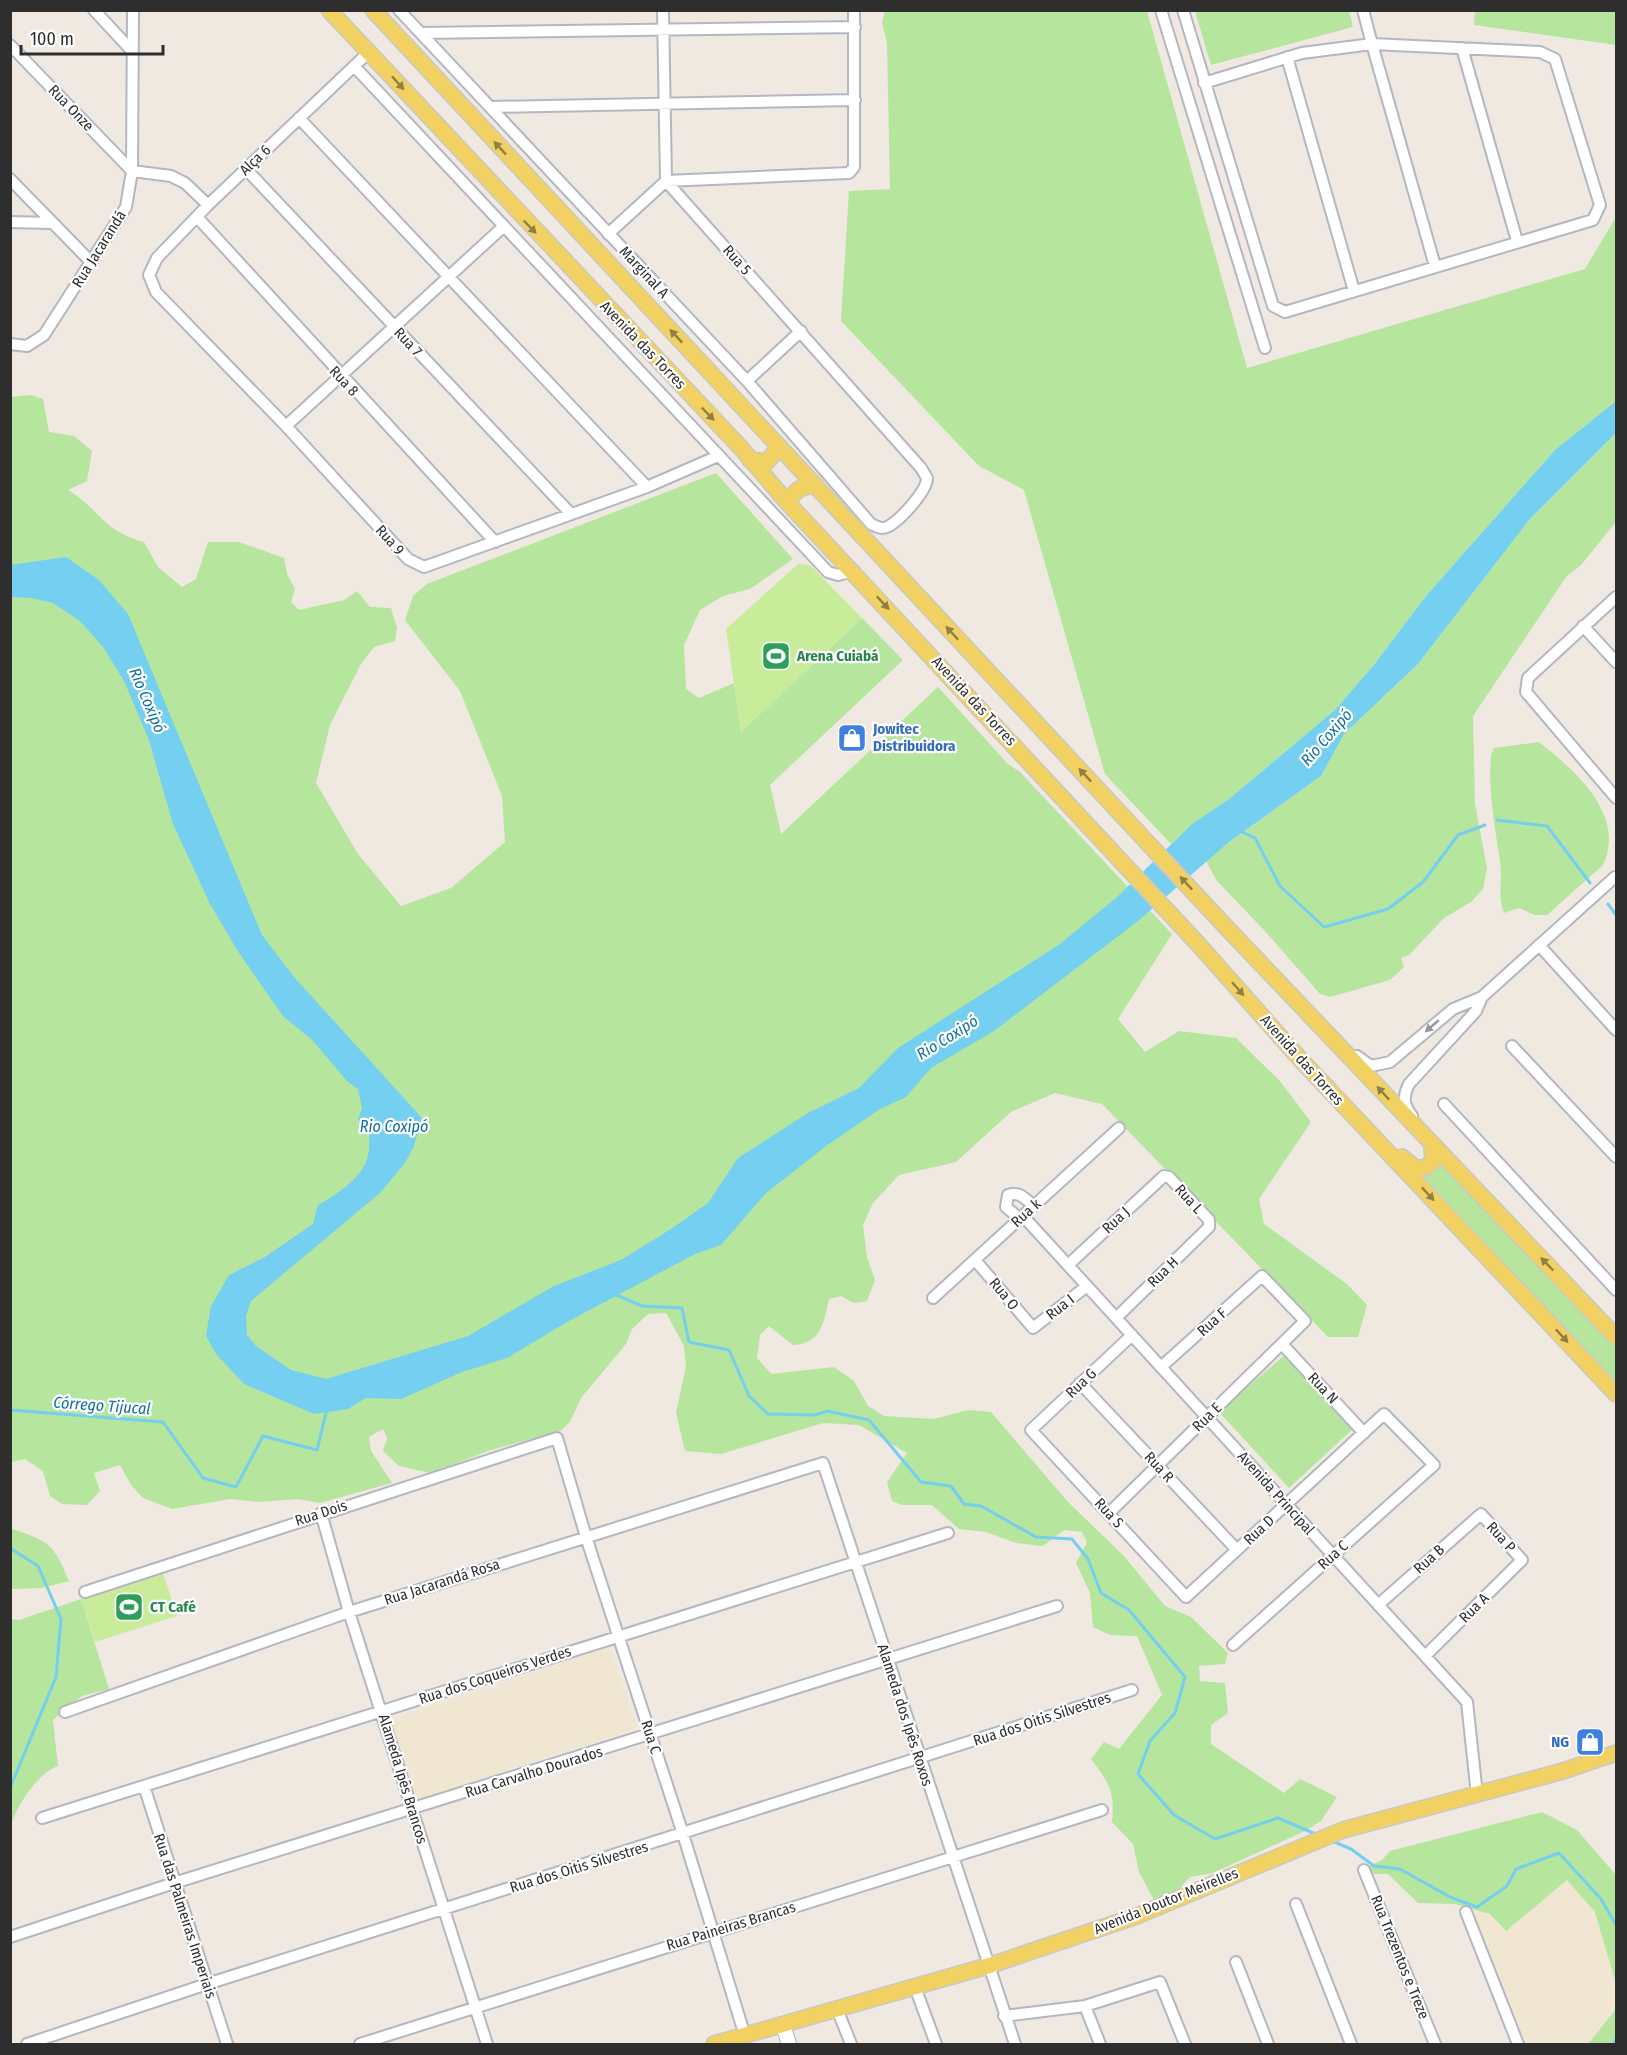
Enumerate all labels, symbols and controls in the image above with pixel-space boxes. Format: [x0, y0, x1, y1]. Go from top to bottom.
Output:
scale bar [21, 18, 164, 56]
text: 100 m [30, 28, 74, 50]
one-way arrow [391, 76, 405, 90]
street label: Rua Onze [45, 81, 97, 135]
street label: Alça 6 [236, 141, 274, 179]
one-way arrow [494, 141, 508, 155]
street label: Rua Jacarandá [68, 207, 130, 291]
one-way arrow [523, 219, 536, 234]
street label: Rua 5 [719, 241, 755, 279]
street label: Marginal A [615, 242, 673, 302]
street label: Avenida das Torres [596, 297, 690, 393]
street label: Rua 7 [390, 324, 426, 360]
one-way arrow [669, 329, 683, 344]
street label: Rua 8 [326, 362, 362, 400]
one-way arrow [701, 406, 715, 421]
street label: Rua 9 [372, 521, 408, 559]
one-way arrow [876, 595, 889, 610]
one-way arrow [946, 626, 960, 640]
sports icon: Arena Cuiabá [760, 640, 792, 672]
place label: Arena Cuiabá [796, 647, 879, 665]
street label: Avenida das Torres [928, 653, 1020, 749]
water label: Rio Coxipó [125, 665, 170, 735]
water label: Rio Coxipó [1297, 705, 1356, 769]
place label: Jowitec Distribuidora [872, 720, 956, 755]
shop icon: Jowitec Distribuidora [836, 722, 868, 754]
one-way arrow [1078, 768, 1092, 783]
one-way arrow [1179, 877, 1193, 891]
one-way arrow [1231, 981, 1244, 996]
water label: Rio Coxipó [913, 1011, 981, 1064]
street label: Avenida das Torres [1257, 1011, 1347, 1109]
one-way arrow [1424, 1020, 1440, 1033]
one-way arrow [1376, 1087, 1390, 1101]
water label: Rio Coxipó [360, 1117, 428, 1136]
street label: Rua L [1171, 1181, 1207, 1218]
one-way arrow [1420, 1187, 1434, 1201]
street label: Rua k [1007, 1195, 1045, 1231]
street label: Rua J [1099, 1203, 1133, 1237]
street label: Rua H [1144, 1253, 1182, 1291]
one-way arrow [1540, 1258, 1554, 1272]
street label: Rua O [985, 1274, 1023, 1314]
street label: Rua I [1042, 1290, 1078, 1324]
street label: Rua F [1194, 1304, 1231, 1340]
one-way arrow [1554, 1328, 1568, 1342]
street label: Rua G [1062, 1364, 1100, 1402]
street label: Rua N [1304, 1369, 1342, 1407]
water label: Córrego Tijucal [53, 1393, 151, 1418]
street label: Rua E [1189, 1399, 1225, 1435]
street label: Rua R [1140, 1448, 1178, 1486]
street label: Avenida Principal [1234, 1448, 1318, 1539]
street label: Rua S [1091, 1494, 1127, 1532]
street label: Rua Dois [293, 1496, 349, 1530]
street label: Rua D [1240, 1511, 1278, 1549]
street label: Rua P [1483, 1518, 1519, 1556]
street label: Rua C [1314, 1537, 1352, 1573]
street label: Rua B [1410, 1541, 1448, 1577]
street label: Rua Jacarandá Rosa [382, 1555, 502, 1609]
street label: Rua A [1455, 1589, 1493, 1627]
sports icon: CT Café [113, 1591, 145, 1623]
place label: CT Café [150, 1598, 196, 1616]
street label: Rua dos Coqueiros Verdes [417, 1642, 573, 1708]
street label: Alameda dos Ipês Roxos [873, 1642, 937, 1788]
street label: Rua dos Oitis Silvestres [971, 1688, 1113, 1750]
street label: Alameda Ipês Brancos [375, 1712, 431, 1846]
street label: Rua C [637, 1718, 665, 1757]
shop icon: NG [1574, 1726, 1606, 1758]
place label: NG [1551, 1733, 1569, 1751]
street label: Rua Carvalho Dourados [463, 1743, 605, 1801]
street label: Rua das Palmeiras Imperiais [150, 1831, 220, 2001]
street label: Rua dos Oitis Silvestres [508, 1837, 650, 1897]
street label: Avenida Doutor Meirelles [1091, 1864, 1241, 1938]
street label: Rua Trezentos e Treze [1367, 1892, 1433, 2022]
street label: Rua Paineiras Brancas [664, 1898, 798, 1954]

